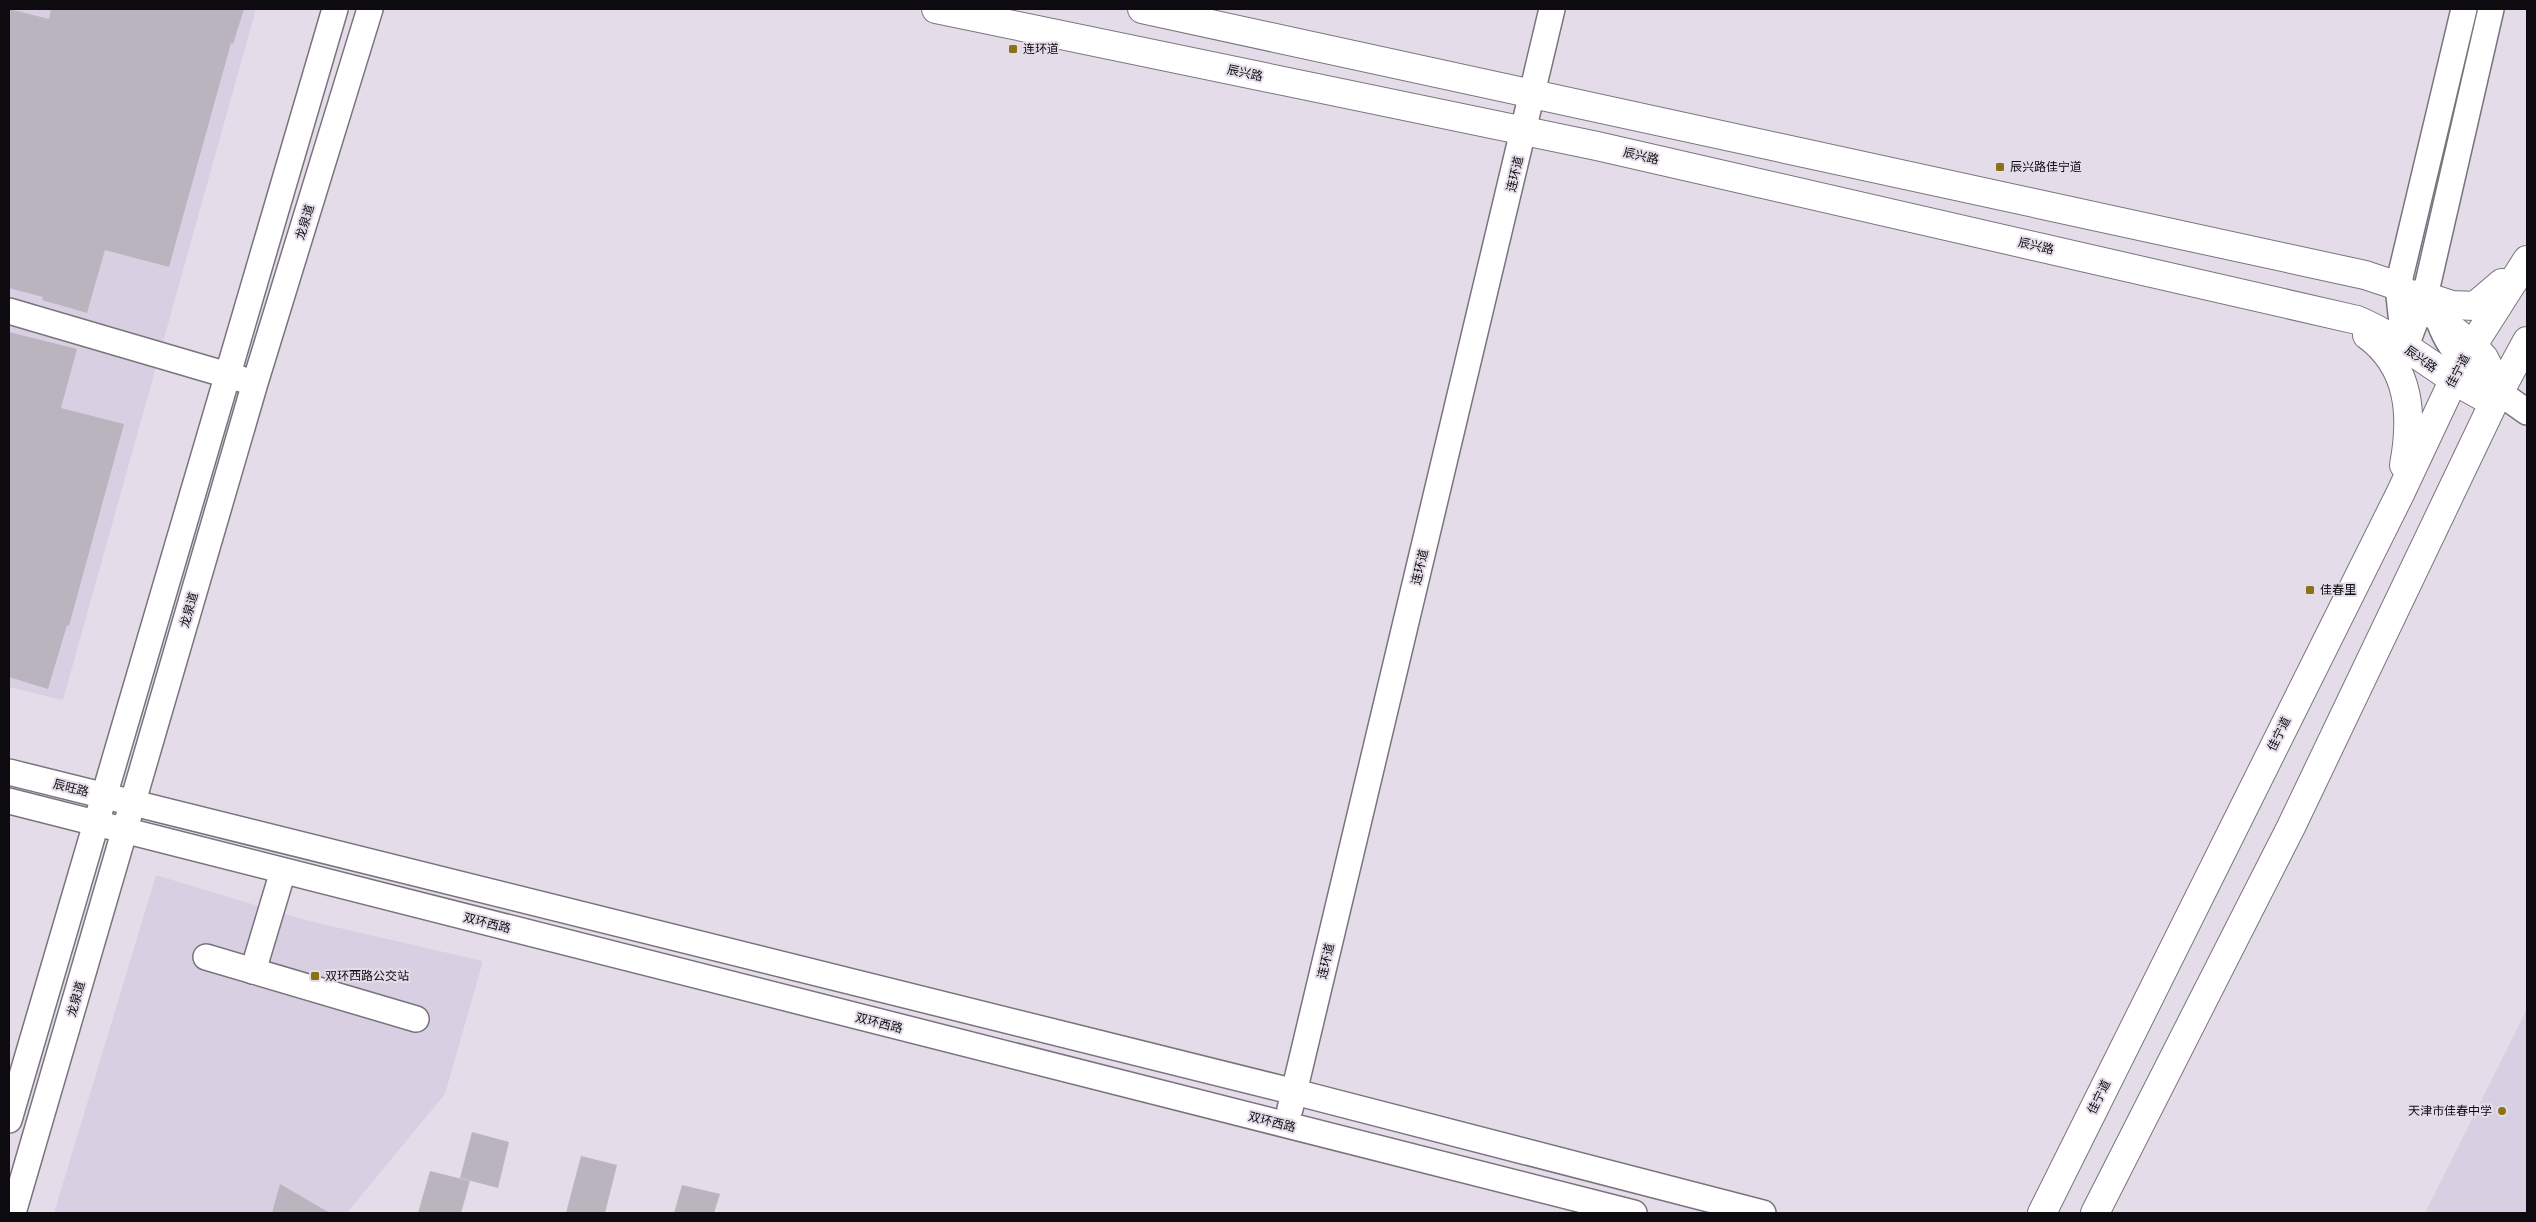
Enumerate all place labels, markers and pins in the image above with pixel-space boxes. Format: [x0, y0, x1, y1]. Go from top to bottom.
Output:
place label: 连环道 [1023, 42, 1059, 56]
marker: 连环道 [1007, 43, 1019, 55]
place label: 辰兴路佳宁道 [2010, 160, 2082, 174]
marker: 辰兴路佳宁道 [1994, 161, 2006, 173]
place label: 佳春里 [2320, 583, 2356, 597]
marker: 佳春里 [2304, 584, 2316, 596]
place label: 双环西路公交站 [325, 969, 409, 983]
marker: 双环西路公交站 [309, 970, 321, 982]
place label: 天津市佳春中学 [2408, 1104, 2492, 1118]
marker: 天津市佳春中学 [2496, 1105, 2508, 1117]

